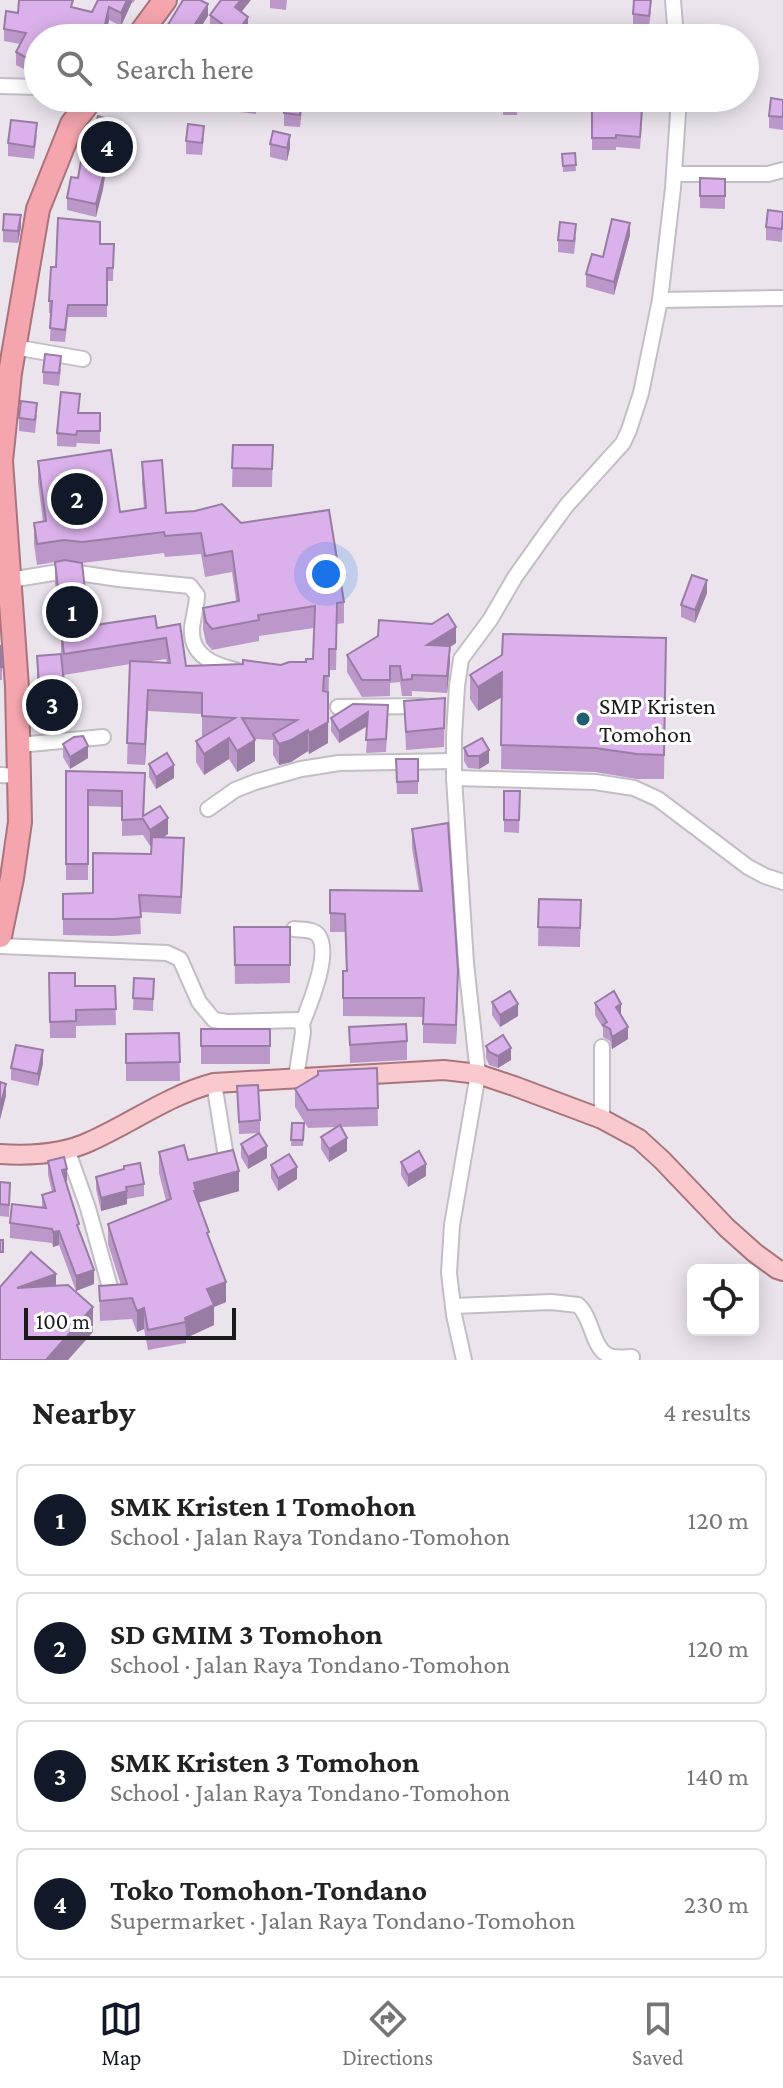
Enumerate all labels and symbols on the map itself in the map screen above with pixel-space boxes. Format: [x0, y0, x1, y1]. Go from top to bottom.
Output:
pin: 4 [81, 117, 133, 177]
pin: 2 [51, 469, 103, 529]
your location [306, 554, 346, 594]
pin: 1 [46, 582, 98, 642]
pin: 3 [26, 675, 78, 735]
place label: SMP Kristen Tomohon [599, 692, 716, 747]
marker: SMP Kristen Tomohon [574, 710, 592, 728]
scale bar [24, 1304, 236, 1340]

